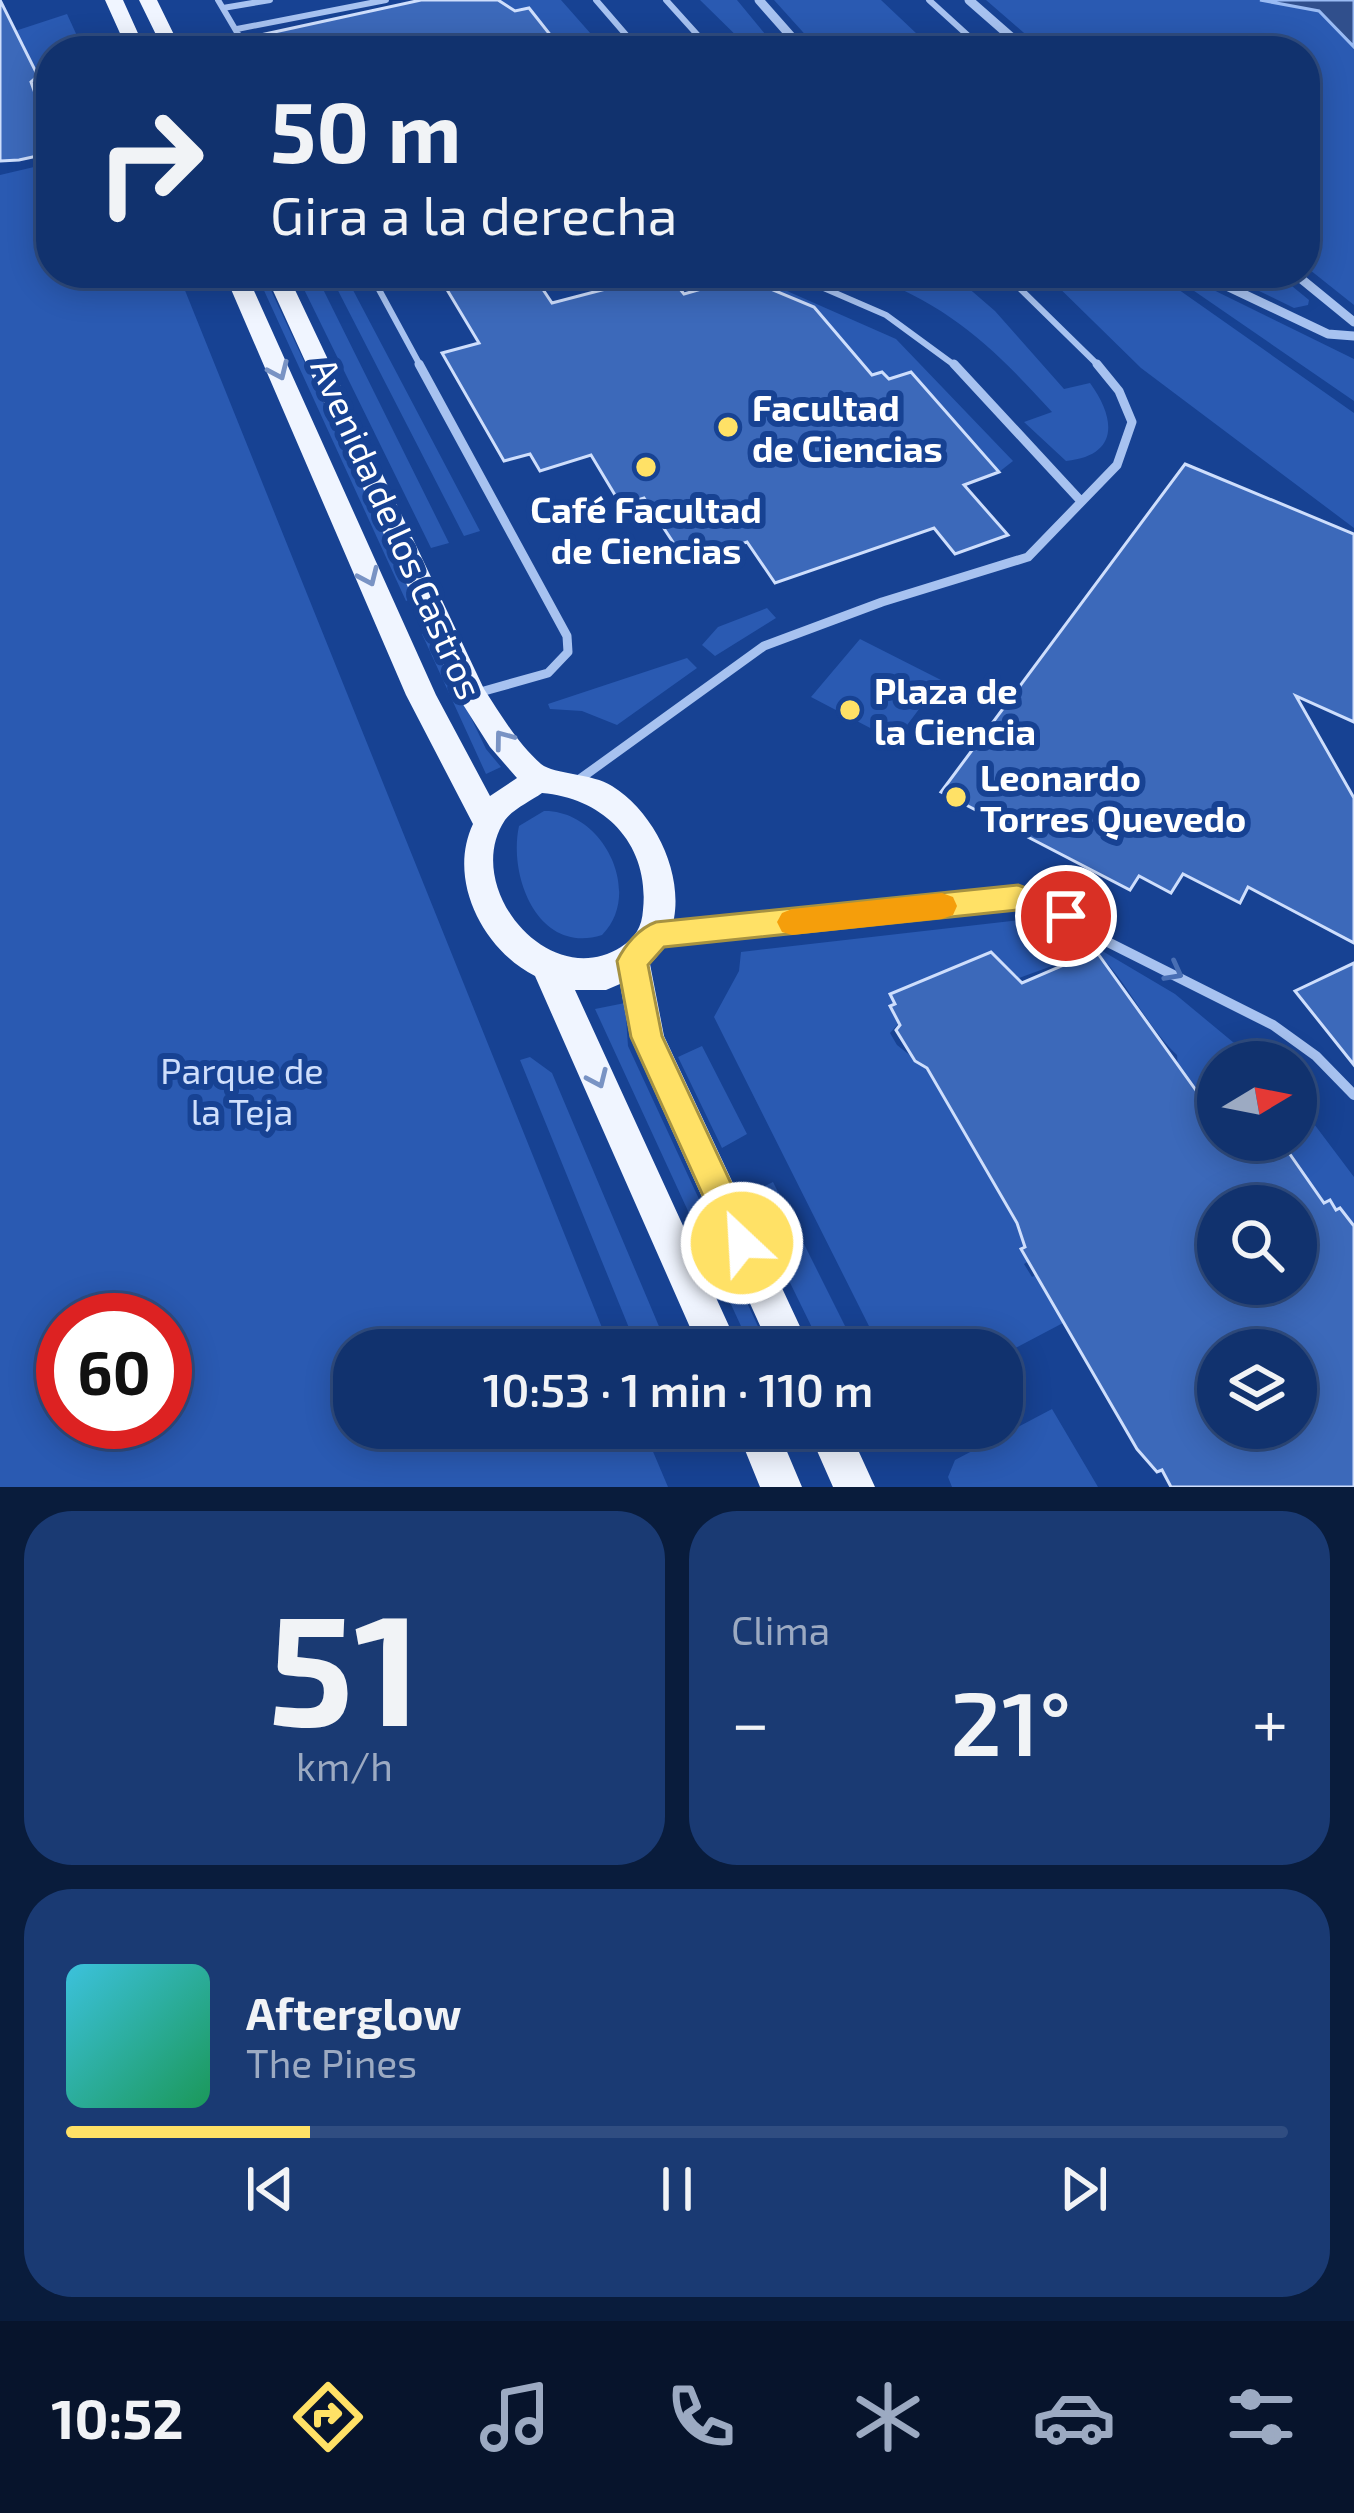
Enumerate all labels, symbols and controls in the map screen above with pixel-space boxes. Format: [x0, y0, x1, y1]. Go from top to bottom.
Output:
text: 50 m [270, 79, 462, 180]
icon: right [72, 84, 228, 240]
text: Gira a la derecha [270, 181, 677, 246]
street label: Avenida de los Castros [303, 351, 493, 705]
one-way arrow [264, 359, 288, 381]
place label: Facultad de Ciencias [752, 385, 943, 469]
marker: Facultad de Ciencias [715, 414, 741, 440]
marker: Café Facultad de Ciencias [633, 454, 659, 480]
place label: Café Facultad de Ciencias [530, 487, 762, 571]
one-way arrow [355, 565, 379, 586]
place label: Plaza de la Ciencia [874, 668, 1036, 752]
marker: Plaza de la Ciencia [837, 697, 863, 723]
one-way arrow [495, 731, 517, 752]
place label: Leonardo Torres Quevedo [980, 755, 1246, 840]
marker: Leonardo Torres Quevedo [943, 784, 969, 810]
pin [1015, 865, 1117, 967]
icon: arrive [1033, 883, 1099, 949]
one-way arrow [1161, 958, 1183, 981]
north arrow [1197, 1041, 1317, 1161]
map controls [1197, 1041, 1317, 1449]
park label: Parque de la Teja [160, 1048, 324, 1132]
one-way arrow [584, 1067, 607, 1088]
position arrow [679, 1180, 805, 1306]
button: search [1197, 1185, 1317, 1305]
speed limit sign: 60 [36, 1293, 192, 1449]
button: layers [1197, 1329, 1317, 1449]
text: 10:53 · 1 min · 110 m [483, 1362, 873, 1416]
text: 51 [268, 1570, 421, 1757]
text: Clima [731, 1606, 830, 1653]
text: 21° [950, 1666, 1071, 1774]
text: − [731, 1681, 770, 1760]
text: + [1252, 1681, 1288, 1760]
text: km/h [296, 1742, 393, 1789]
text: Afterglow [246, 1985, 462, 2039]
text: The Pines [246, 2039, 417, 2086]
icon: previous [237, 2156, 303, 2222]
icon: pause [644, 2156, 710, 2222]
icon: next [1051, 2156, 1117, 2222]
icon: directions [286, 2375, 370, 2459]
icon: music [473, 2375, 557, 2459]
icon: phone [659, 2375, 743, 2459]
icon: climate [846, 2375, 930, 2459]
icon: car [1032, 2375, 1116, 2459]
icon: filters [1219, 2375, 1303, 2459]
text: 10:52 [51, 2385, 184, 2450]

